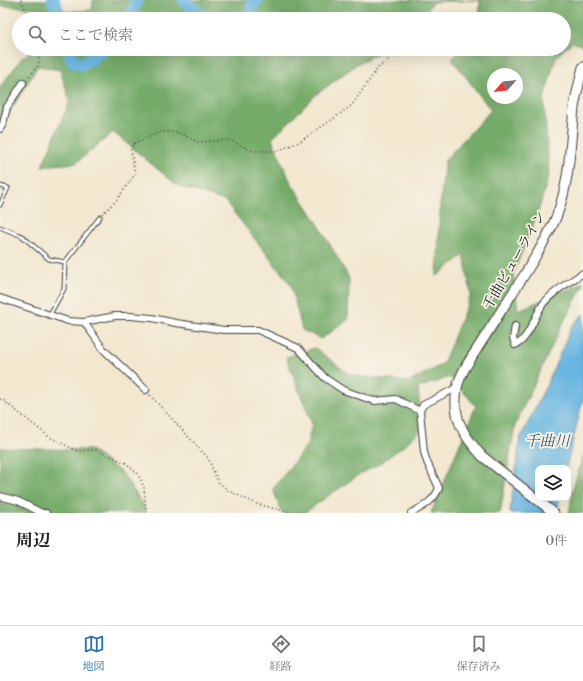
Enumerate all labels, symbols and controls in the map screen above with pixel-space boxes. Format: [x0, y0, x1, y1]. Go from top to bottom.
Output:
search box [12, 12, 571, 56]
icon: search [26, 23, 48, 45]
text: ここで検索 [58, 26, 133, 45]
north arrow [487, 68, 523, 104]
street label: 千曲ビューライン [479, 208, 551, 313]
water label: 千曲川 [524, 432, 571, 451]
map controls [535, 465, 571, 501]
button: layers [535, 465, 571, 501]
text: 周辺 [16, 530, 50, 552]
text: 0件 [545, 533, 567, 549]
tab: 地図 [83, 633, 105, 674]
tab: 経路 [270, 633, 292, 674]
tab: 保存済み [457, 633, 501, 674]

